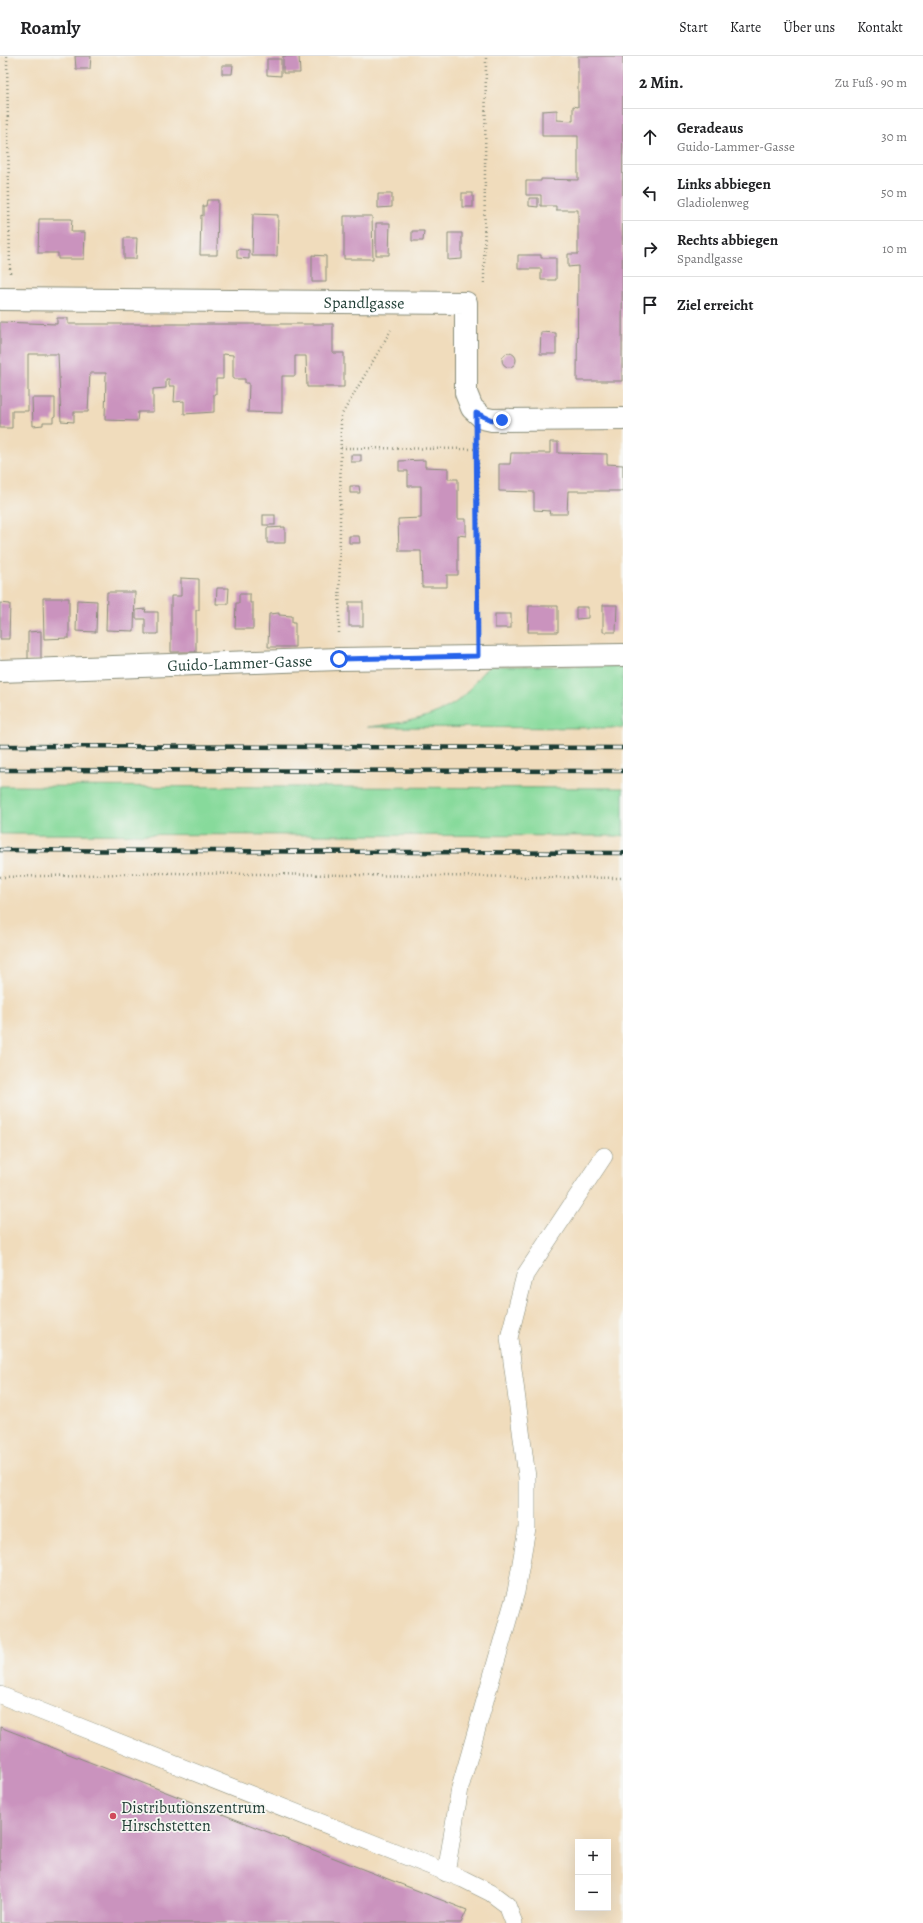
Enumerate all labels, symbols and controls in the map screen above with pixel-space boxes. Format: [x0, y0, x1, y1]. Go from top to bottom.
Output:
text: Roamly [20, 15, 80, 41]
text: Start [679, 18, 708, 37]
text: Karte [730, 18, 761, 37]
text: Über uns [783, 18, 835, 37]
text: Kontakt [857, 18, 903, 37]
text: 2 Min. [639, 71, 684, 94]
text: Zu Fuß · 90 m [835, 74, 907, 91]
text: Geradeaus [677, 118, 743, 138]
icon: ahead [639, 126, 661, 148]
text: 30 m [881, 128, 907, 145]
text: Guido-Lammer-Gasse [677, 138, 795, 155]
text: Links abbiegen [677, 174, 771, 194]
icon: left [639, 182, 661, 204]
text: 50 m [881, 184, 907, 201]
text: Gladiolenweg [677, 194, 749, 211]
text: Rechts abbiegen [677, 230, 778, 250]
icon: right [639, 238, 661, 260]
text: 10 m [882, 240, 907, 257]
text: Spandlgasse [677, 250, 743, 267]
street label: Spandlgasse [323, 292, 405, 314]
icon: arrive [639, 294, 661, 316]
text: Ziel erreicht [677, 295, 753, 315]
route end [493, 411, 511, 429]
street label: Guido-Lammer-Gasse [167, 650, 313, 677]
route start [330, 650, 348, 668]
place label: Distributionszentrum Hirschstetten [121, 1797, 266, 1837]
marker: Distributionszentrum Hirschstetten [108, 1811, 118, 1821]
map controls [575, 1839, 611, 1911]
button: + [575, 1839, 611, 1875]
button: − [575, 1875, 611, 1911]

